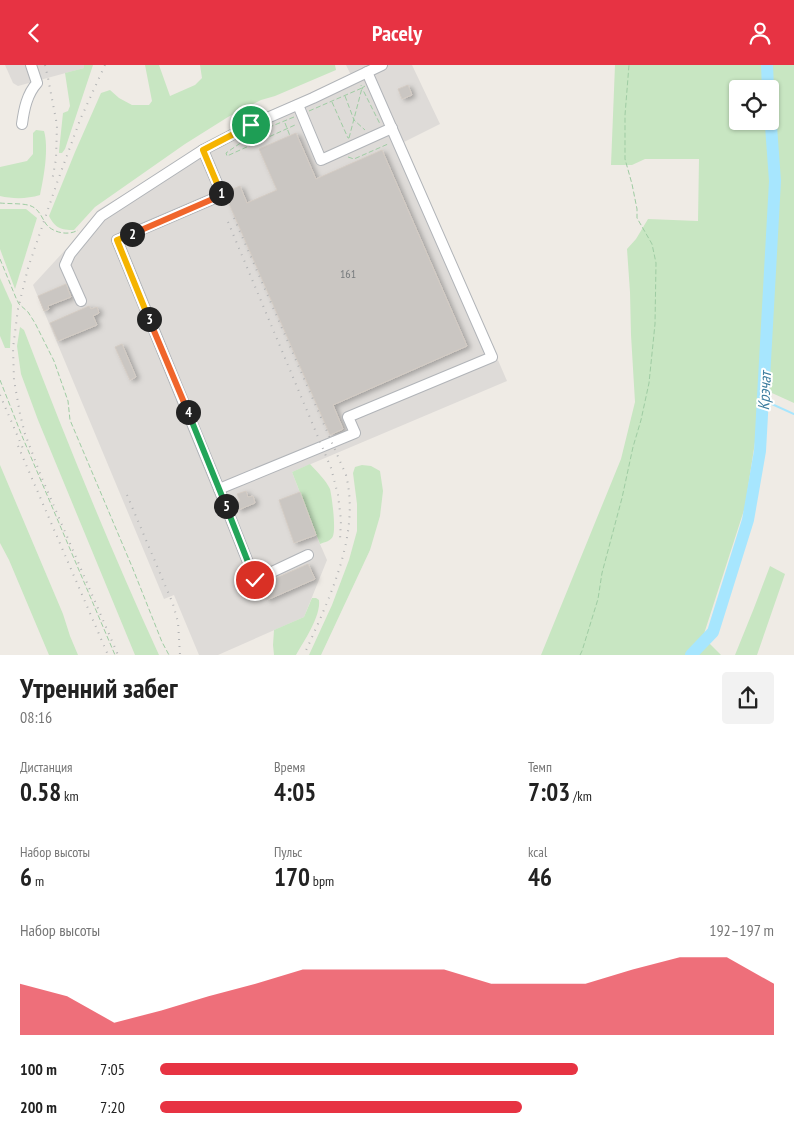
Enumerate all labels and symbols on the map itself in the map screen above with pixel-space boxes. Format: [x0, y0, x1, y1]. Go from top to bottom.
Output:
pin [230, 104, 272, 146]
pin: 1 [208, 181, 234, 205]
pin: 2 [120, 221, 144, 247]
house number: 161 [340, 266, 356, 281]
pin: 3 [136, 307, 162, 331]
water label: Крэчат [753, 368, 775, 411]
pin: 4 [176, 399, 200, 425]
pin: 5 [214, 493, 238, 519]
pin [234, 559, 276, 601]

